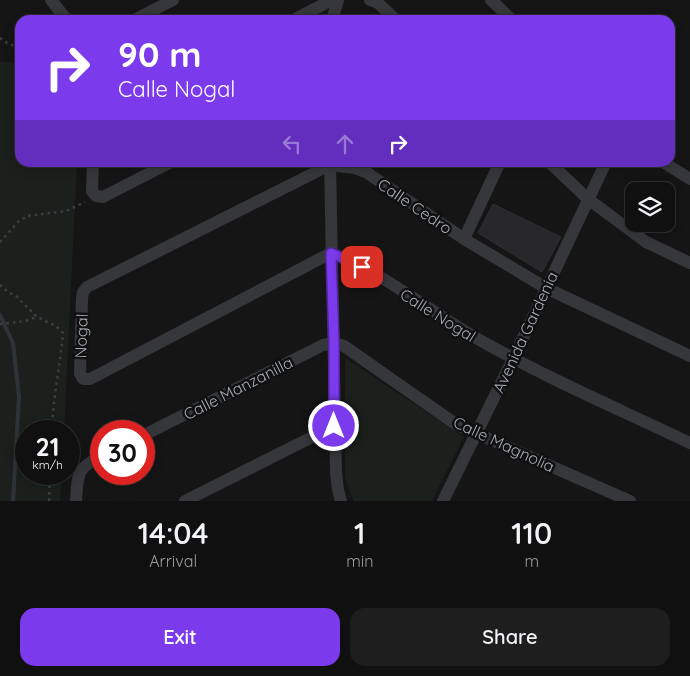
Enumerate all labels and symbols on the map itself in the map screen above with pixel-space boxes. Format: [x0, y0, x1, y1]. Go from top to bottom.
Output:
street label: Calle Cedro [374, 174, 456, 238]
pin [341, 246, 383, 288]
street label: Avenida Gardenia [488, 268, 562, 396]
street label: Calle Nogal [397, 284, 479, 346]
street label: Nogal [70, 313, 92, 359]
street label: Calle Manzanilla [180, 352, 296, 424]
position arrow [307, 399, 359, 451]
street label: Calle Magnolia [450, 412, 558, 476]
speed limit sign: 30 [90, 420, 155, 485]

